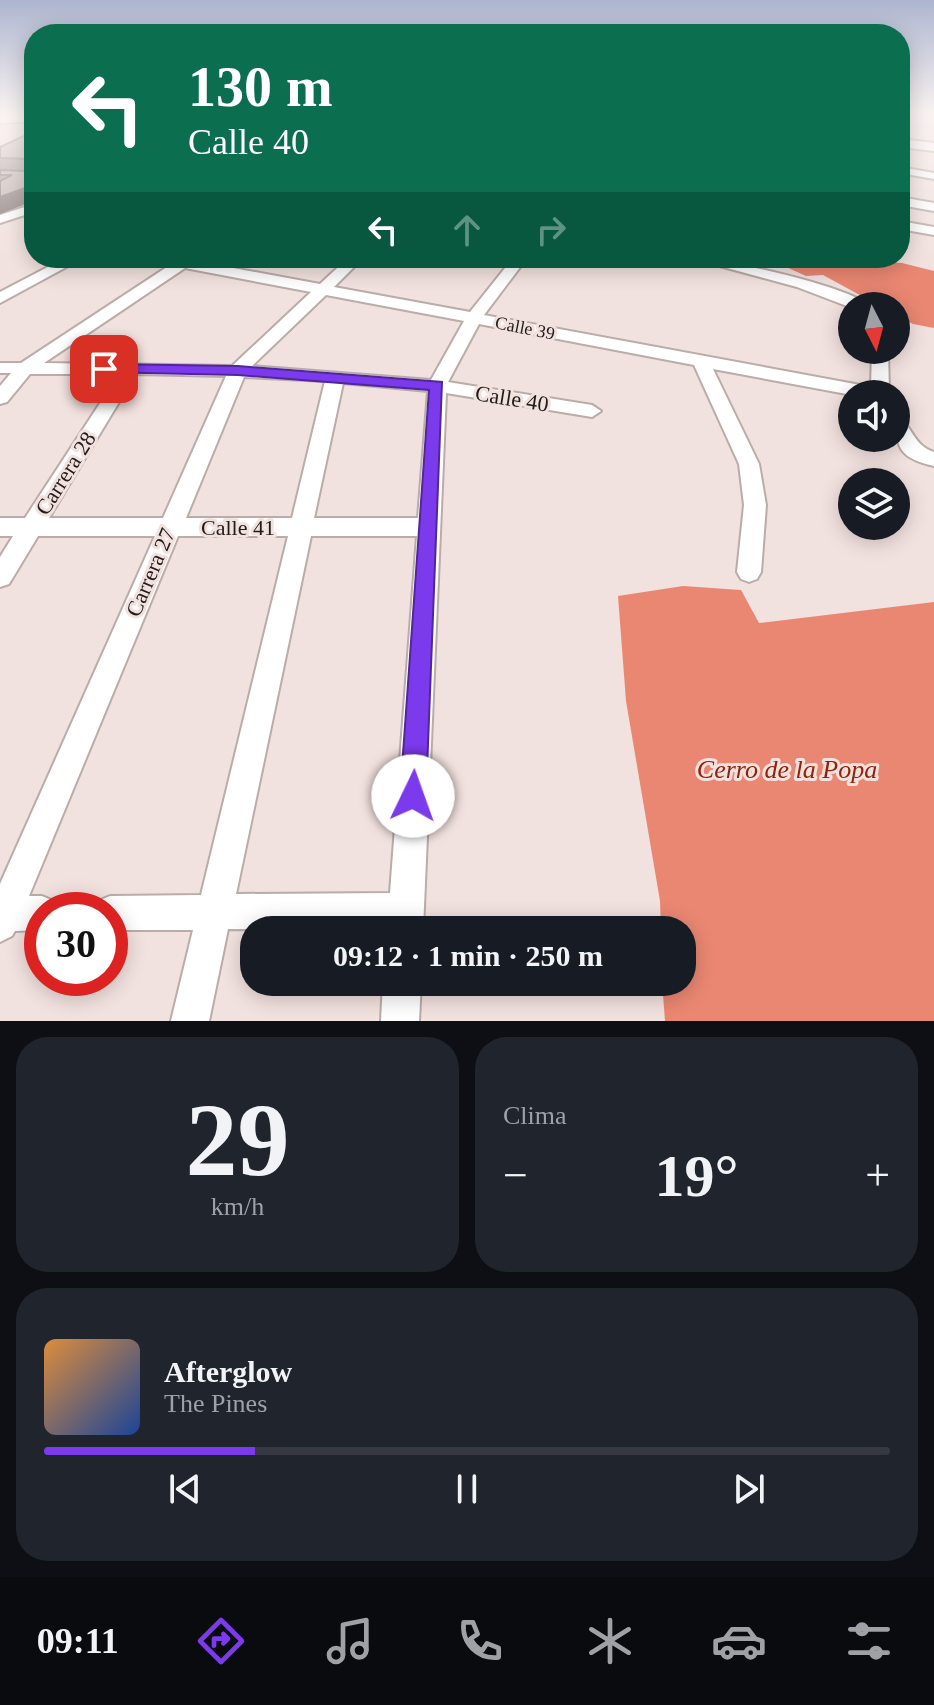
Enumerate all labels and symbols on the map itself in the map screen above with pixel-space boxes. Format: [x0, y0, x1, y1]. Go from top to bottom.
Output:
north arrow [838, 292, 910, 364]
street label: Calle 39 [493, 312, 557, 344]
pin [70, 335, 138, 403]
street label: Calle 40 [473, 380, 550, 417]
street label: Carrera 28 [30, 427, 101, 520]
street label: Calle 41 [201, 515, 275, 540]
street label: Carrera 27 [121, 524, 180, 620]
position arrow [371, 754, 455, 838]
park label: Cerro de la Popa [697, 755, 877, 784]
speed limit sign: 30 [24, 892, 128, 996]

